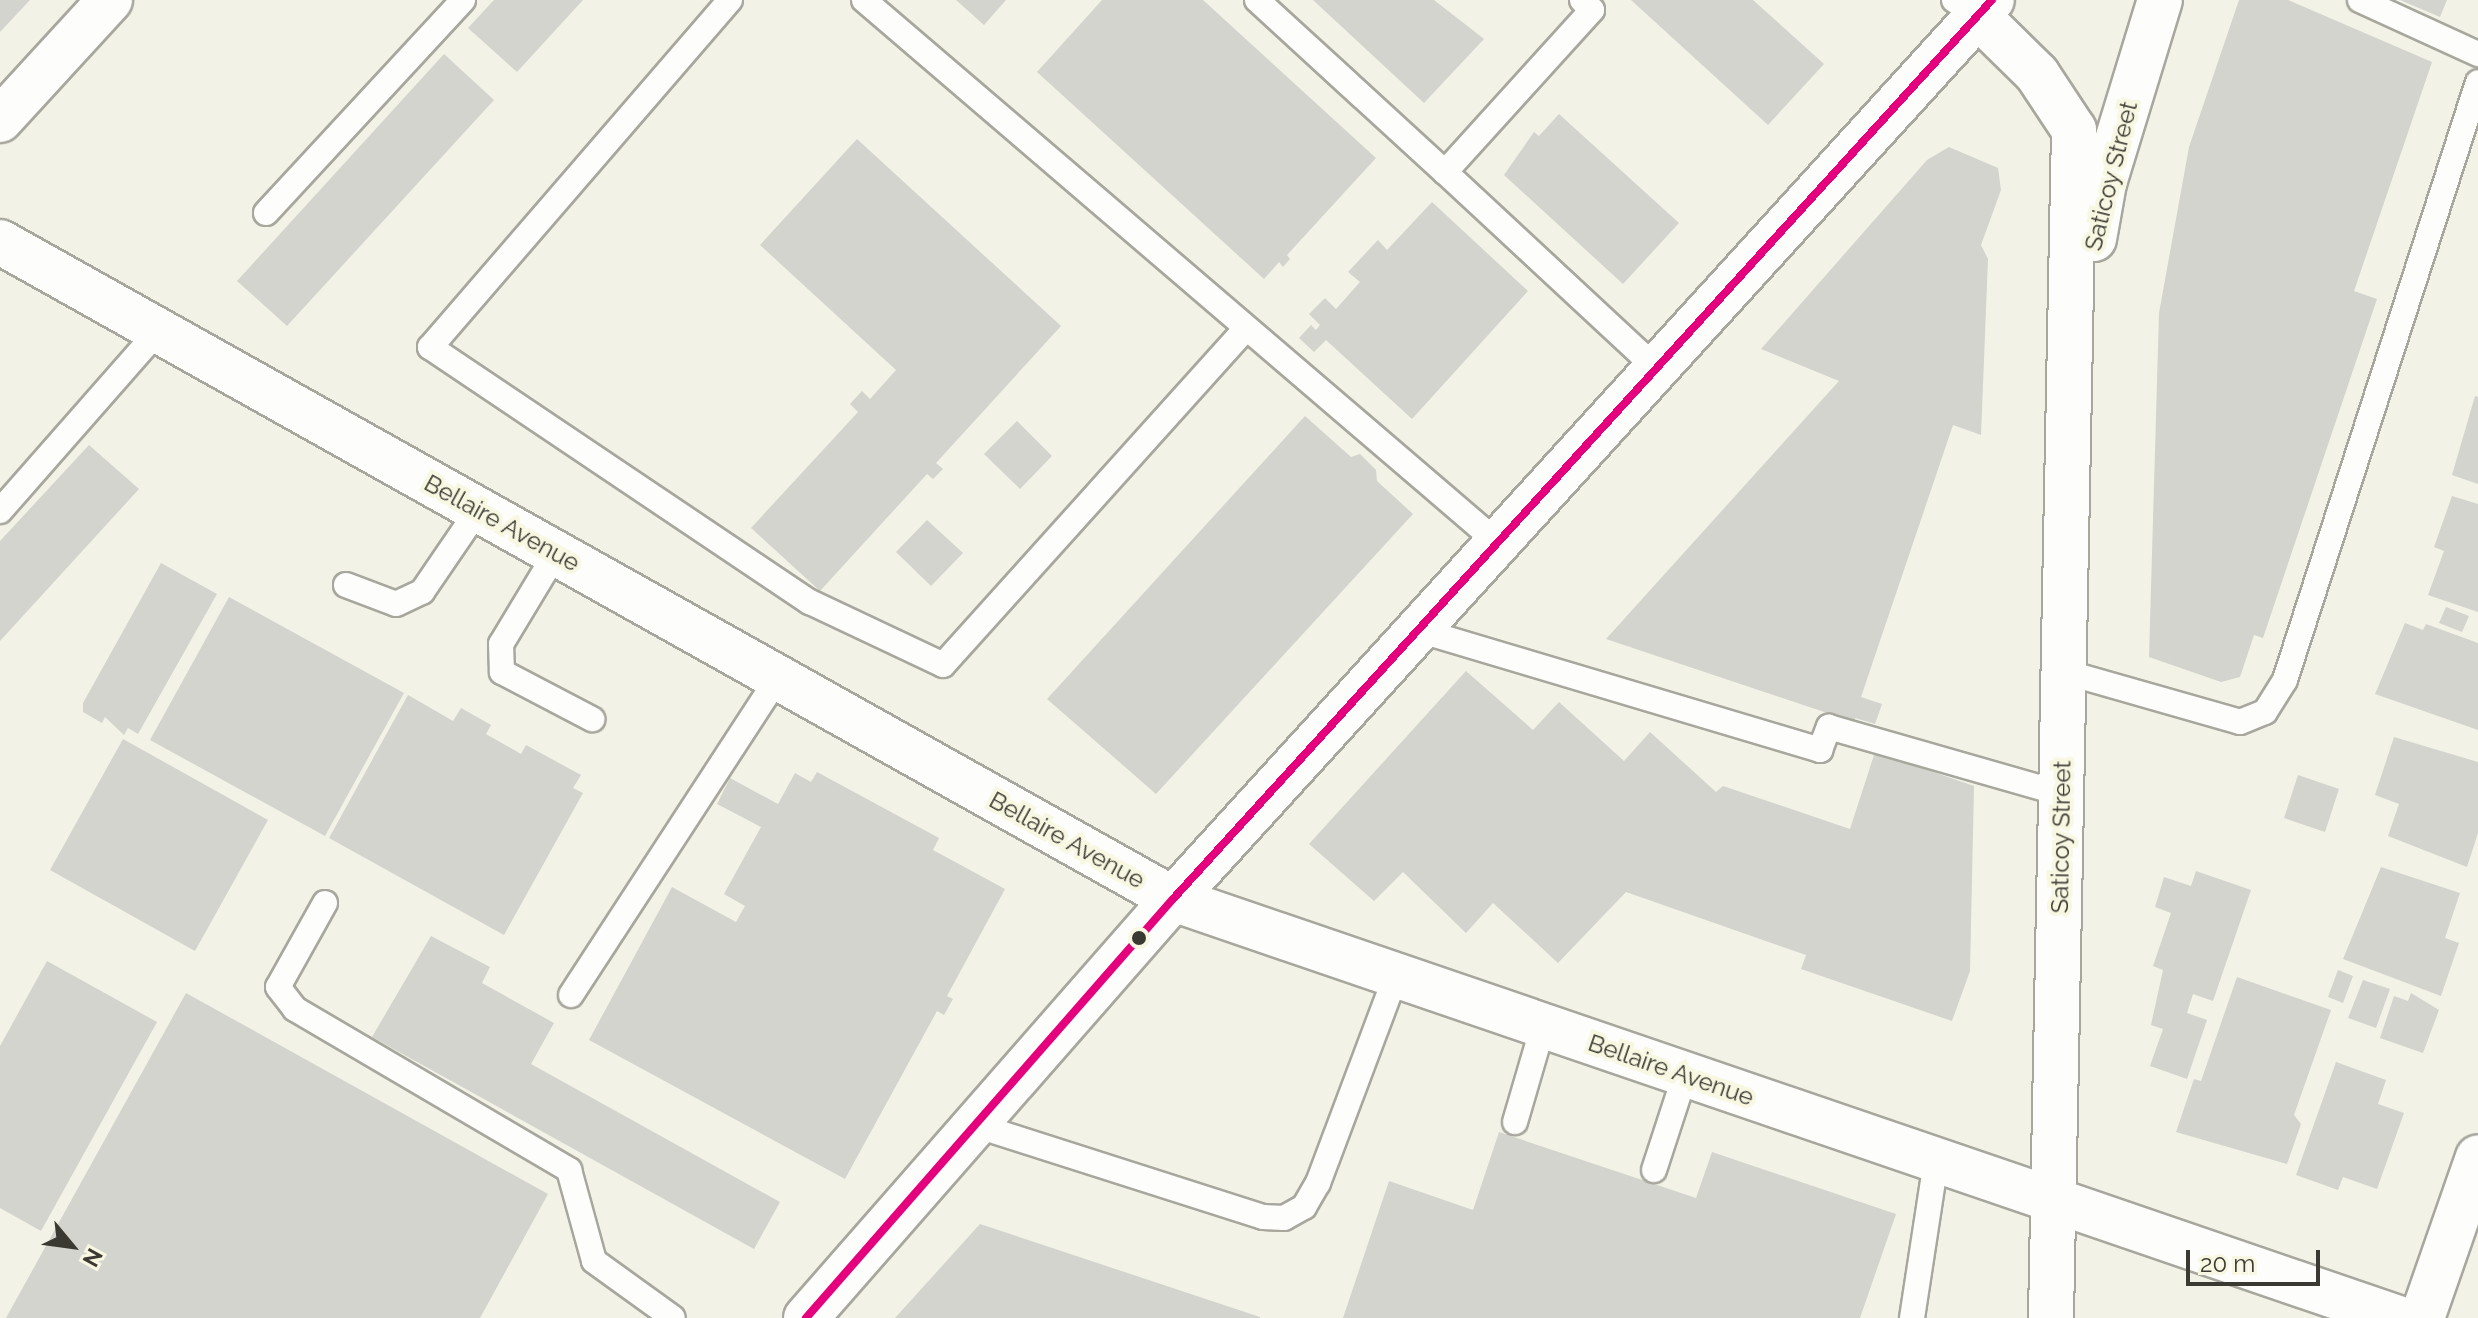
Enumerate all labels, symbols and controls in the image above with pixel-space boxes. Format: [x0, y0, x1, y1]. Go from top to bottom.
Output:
street label: Saticoy Street [2078, 98, 2144, 254]
street label: Bellaire Avenue [419, 468, 585, 578]
street label: Saticoy Street [2045, 760, 2077, 914]
street label: Bellaire Avenue [984, 785, 1150, 895]
unlabelled marker [1131, 930, 1147, 946]
street label: Bellaire Avenue [1584, 1028, 1758, 1112]
north arrow [32, 1206, 112, 1286]
scale bar [2190, 1234, 2324, 1284]
text: N [78, 1244, 108, 1271]
text: 20 m [2200, 1249, 2255, 1278]

